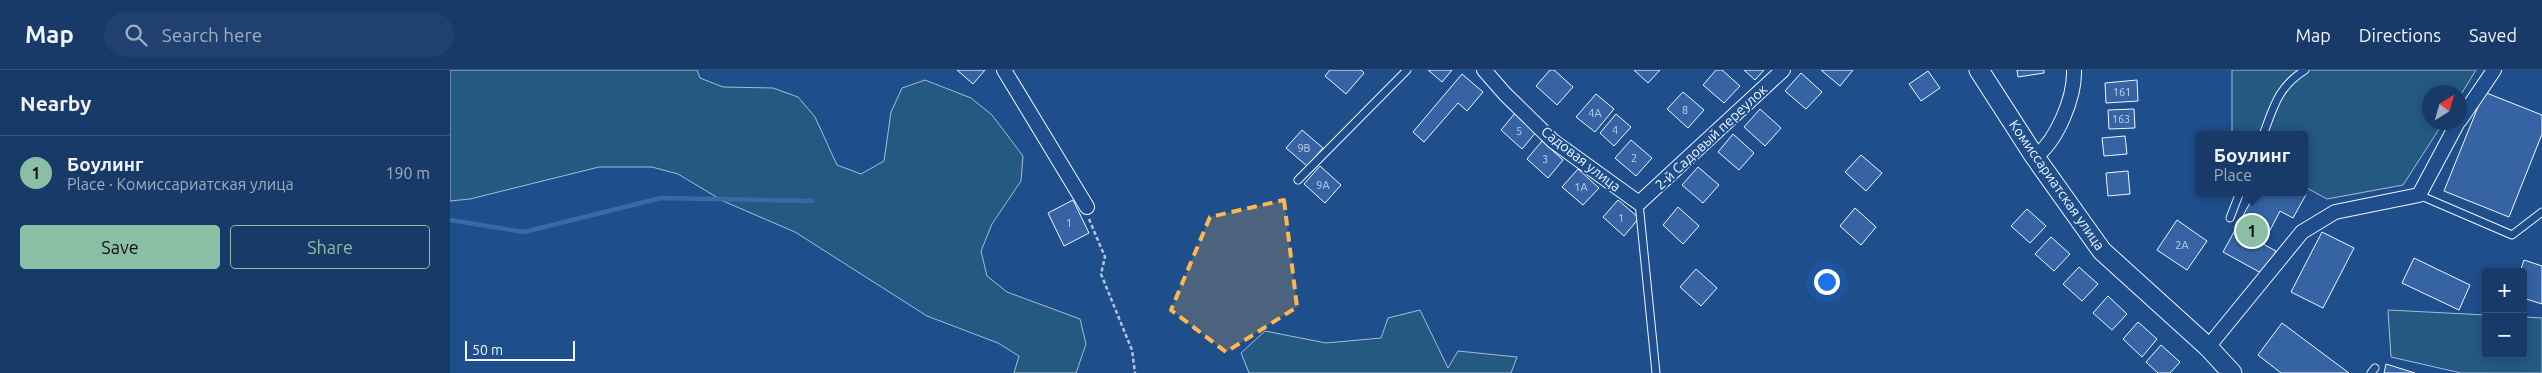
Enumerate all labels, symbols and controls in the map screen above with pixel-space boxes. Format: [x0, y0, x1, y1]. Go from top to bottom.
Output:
search box [104, 12, 454, 57]
text: Map [25, 21, 74, 48]
icon: search [122, 21, 150, 49]
text: Search here [162, 24, 262, 46]
text: Map [2295, 25, 2331, 45]
text: Directions [2359, 25, 2441, 45]
text: Saved [2469, 25, 2517, 45]
street label: 2-й Садовый переулок [1652, 81, 1770, 193]
north arrow [2422, 85, 2467, 130]
house number: 161 [2113, 86, 2131, 98]
text: Nearby [20, 91, 91, 115]
house number: 8 [1682, 104, 1688, 116]
house number: 4А [1588, 107, 1603, 119]
house number: 163 [2112, 113, 2130, 125]
street label: Комиссариатская улица [2006, 117, 2108, 253]
street label: Садовая улица [1538, 123, 1624, 195]
house number: 4 [1612, 124, 1618, 136]
house number: 5 [1516, 125, 1522, 137]
popup [2196, 131, 2308, 196]
house number: 9В [1297, 142, 1311, 154]
text: Боулинг [2214, 144, 2290, 166]
house number: 2 [1631, 152, 1637, 164]
text: Боулинг [67, 153, 143, 175]
house number: 3 [1542, 153, 1548, 165]
text: 1 [31, 164, 41, 182]
text: 190 m [385, 164, 430, 182]
text: Place [2214, 166, 2252, 184]
text: Place · Комиссариатская улица [67, 175, 294, 193]
house number: 9А [1316, 179, 1331, 191]
house number: 1А [1574, 181, 1589, 193]
house number: 1 [1618, 212, 1624, 224]
pin: 1 [2236, 212, 2268, 250]
house number: 1 [1066, 217, 1072, 229]
button: Save [20, 225, 220, 269]
button: Share [230, 225, 430, 269]
house number: 2А [2175, 239, 2190, 251]
map controls [2482, 268, 2527, 358]
button: + [2482, 268, 2527, 313]
your location [1814, 269, 1840, 295]
button: − [2482, 313, 2527, 358]
scale bar [465, 338, 575, 361]
text: 50 m [472, 342, 503, 358]

